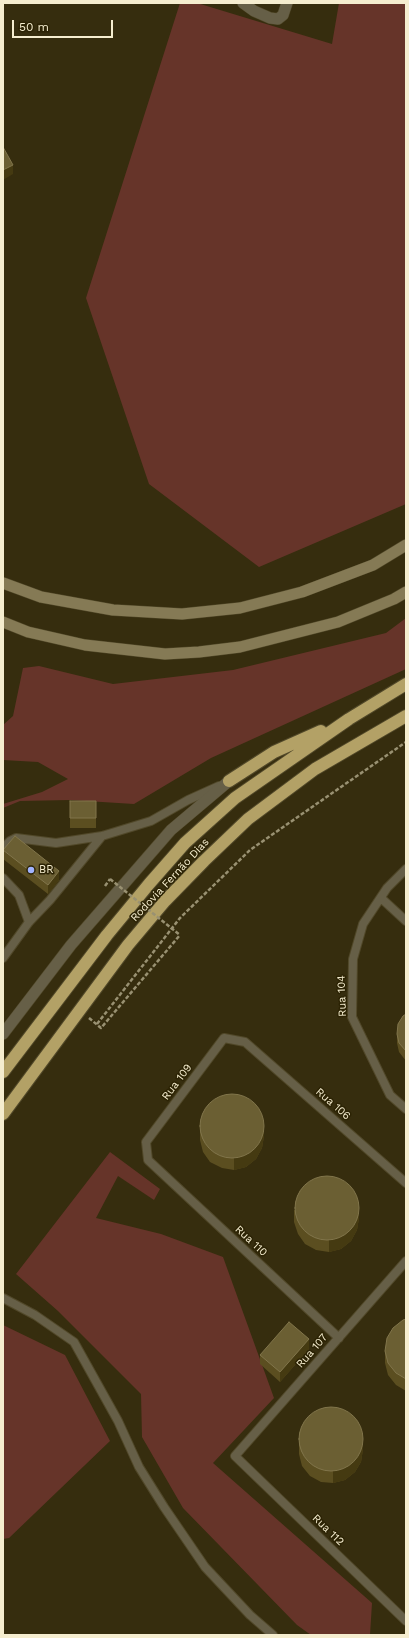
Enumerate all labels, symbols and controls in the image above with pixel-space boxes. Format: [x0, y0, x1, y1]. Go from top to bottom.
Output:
scale bar [14, 12, 115, 38]
text: 50 m [19, 20, 49, 34]
street label: Rodovia Fernão Dias [128, 836, 212, 924]
place label: BR [39, 863, 53, 877]
marker: BR [26, 865, 36, 875]
street label: Rua 104 [335, 975, 349, 1017]
street label: Rua 109 [159, 1061, 195, 1103]
street label: Rua 106 [313, 1085, 353, 1123]
street label: Rua 110 [232, 1223, 270, 1259]
street label: Rua 107 [294, 1331, 330, 1371]
street label: Rua 112 [309, 1512, 347, 1548]

